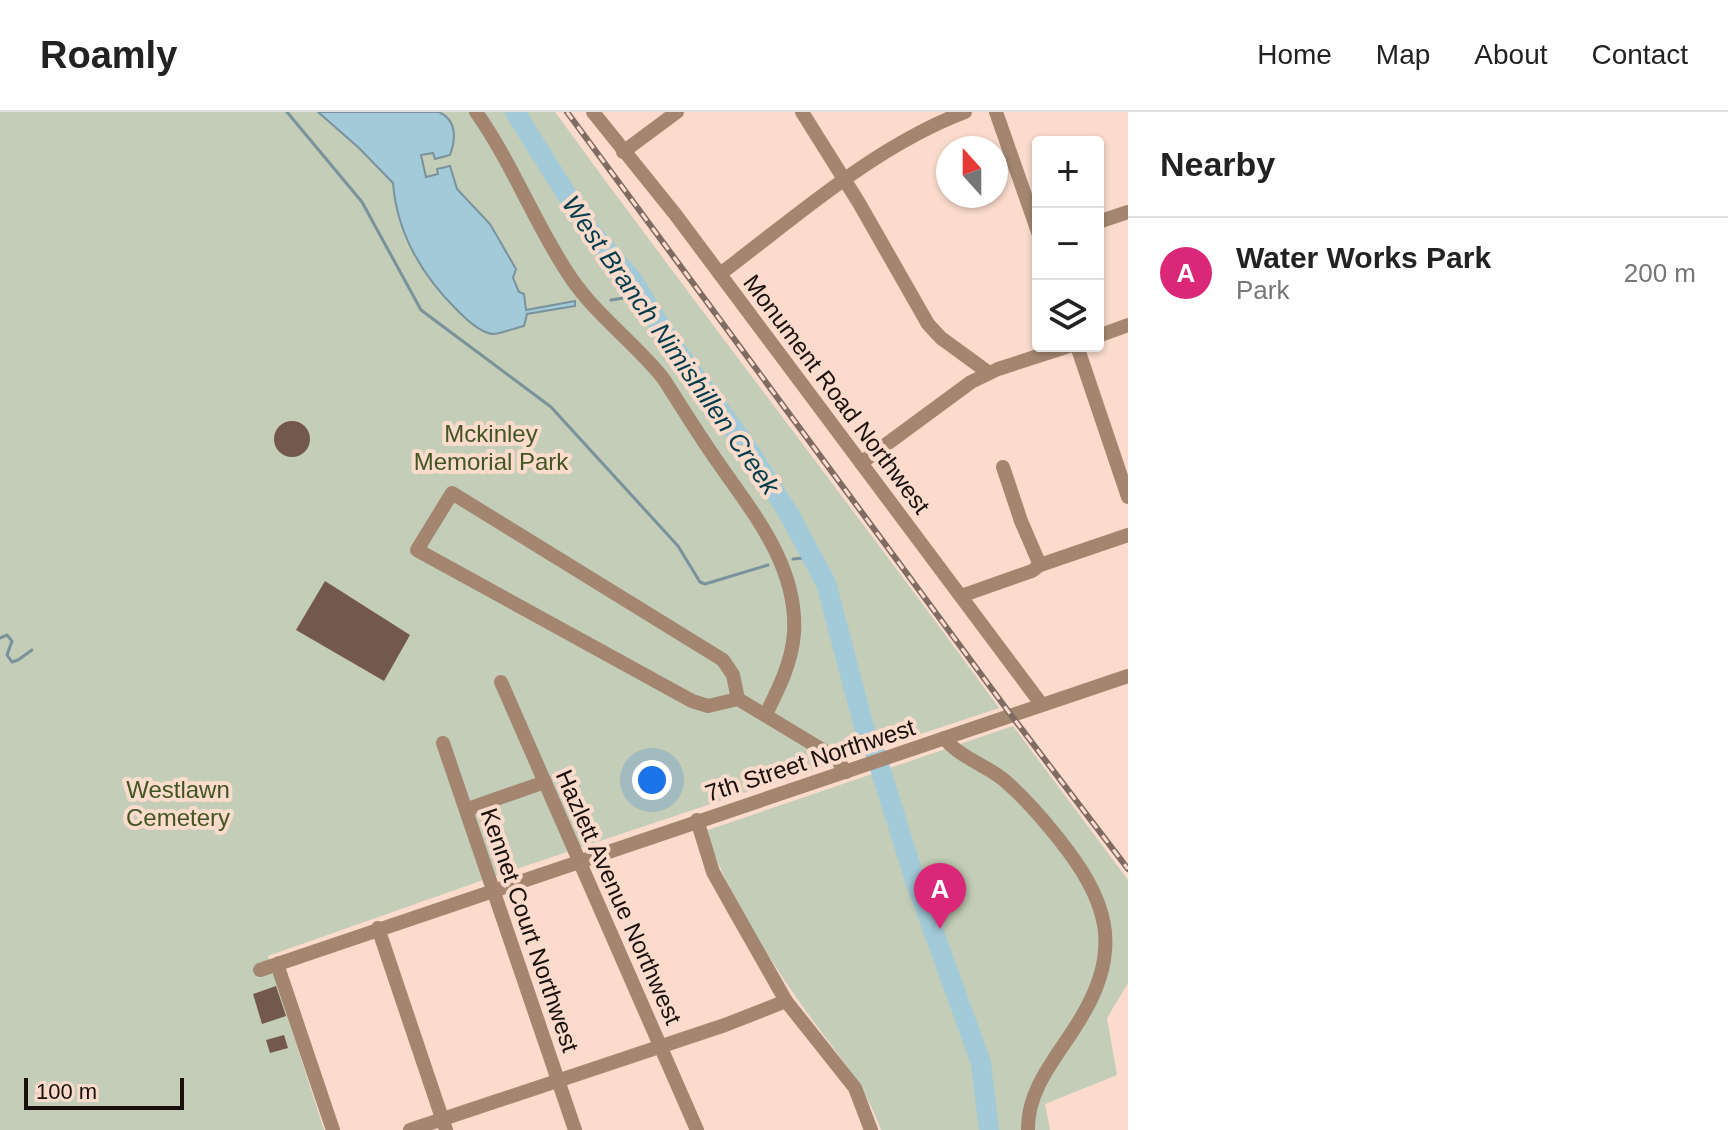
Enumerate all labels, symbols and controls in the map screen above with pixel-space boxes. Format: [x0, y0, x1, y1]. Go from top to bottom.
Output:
text: Roamly [40, 34, 177, 76]
text: Home [1257, 39, 1332, 70]
text: Map [1376, 39, 1430, 70]
text: About [1474, 39, 1548, 70]
text: Contact [1592, 39, 1688, 70]
north arrow [936, 136, 1008, 208]
map controls [1032, 136, 1104, 352]
button: + [1032, 136, 1104, 208]
text: Nearby [1160, 145, 1275, 183]
water label: West Branch Nimishillen Creek [556, 190, 787, 502]
button: − [1032, 208, 1104, 280]
text: Water Works Park [1236, 241, 1491, 274]
text: A [1177, 258, 1195, 288]
text: 200 m [1624, 258, 1696, 288]
street label: Monument Road Northwest [738, 269, 936, 519]
text: Park [1236, 275, 1289, 305]
button: layers [1032, 280, 1104, 352]
park label: Mckinley Memorial Park [414, 420, 569, 475]
street label: 7th Street Northwest [702, 713, 919, 807]
your location [632, 760, 672, 800]
street label: Hazlett Avenue Northwest [551, 766, 688, 1029]
park label: Westlawn Cemetery [126, 776, 230, 831]
street label: Kennet Court Northwest [476, 805, 585, 1056]
pin: A [914, 863, 966, 929]
scale bar [24, 1074, 184, 1110]
text: 100 m [36, 1079, 97, 1104]

